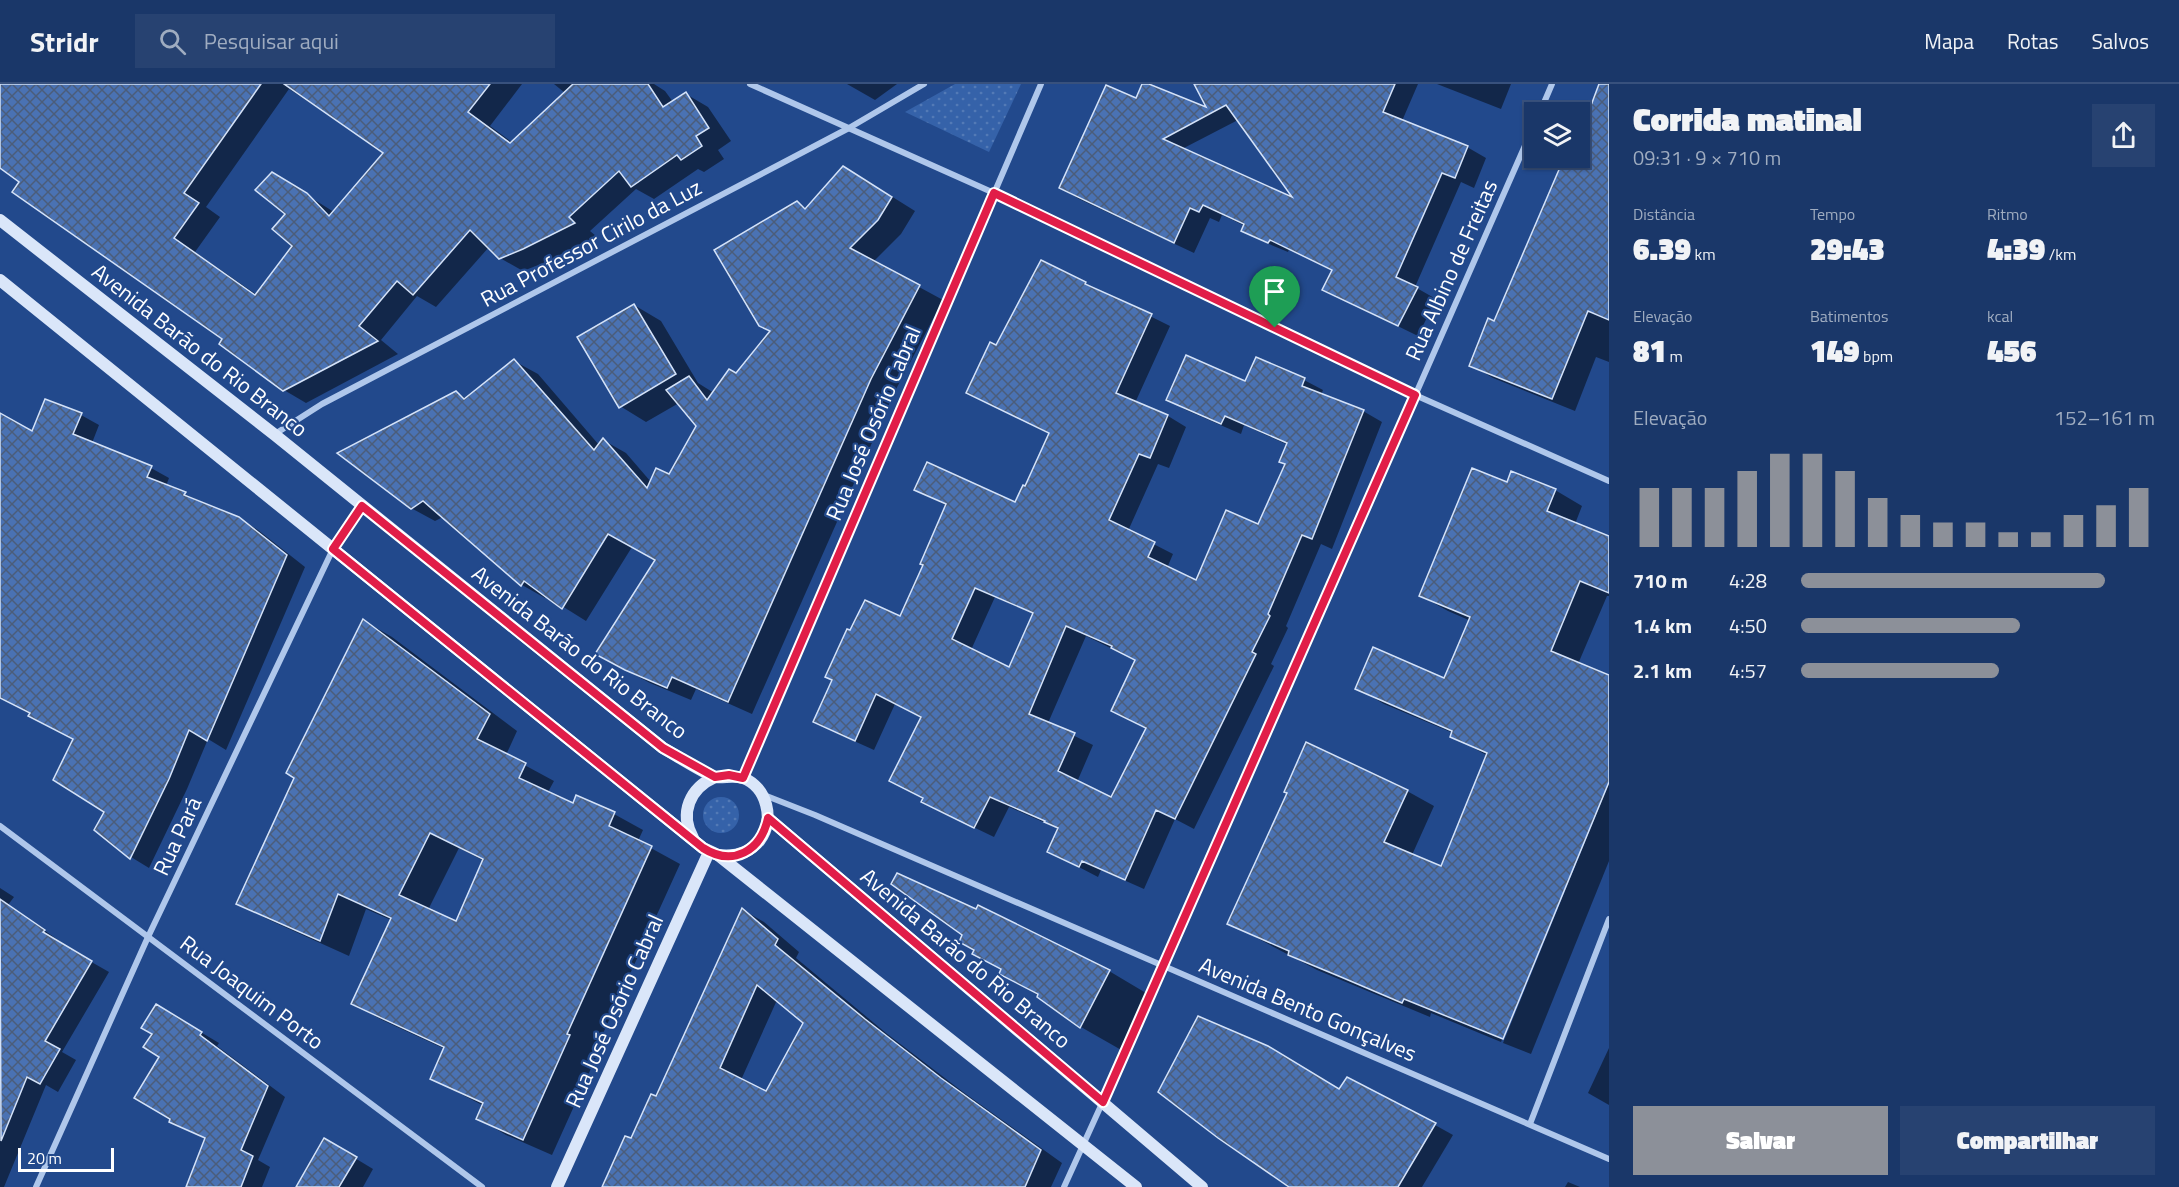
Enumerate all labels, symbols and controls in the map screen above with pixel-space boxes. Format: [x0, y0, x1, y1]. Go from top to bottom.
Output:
search box [135, 14, 555, 68]
text: Stridr [30, 20, 99, 63]
text: Pesquisar aqui [204, 24, 339, 58]
icon: search [156, 25, 189, 58]
text: Mapa [1924, 25, 1974, 57]
text: Rotas [2007, 25, 2058, 57]
text: Salvos [2091, 25, 2149, 57]
text: Corrida matinal [1633, 94, 1862, 144]
map controls [1524, 102, 1590, 168]
button: layers [1524, 102, 1590, 168]
button: share [2092, 104, 2155, 167]
text: 09:31 · 9 × 710 m [1633, 142, 1781, 173]
street label: Rua Professor Cirilo da Luz [474, 170, 708, 316]
street label: Rua Albino de Freitas [1396, 174, 1506, 366]
text: Distância [1633, 202, 1695, 226]
text: Tempo [1810, 202, 1855, 226]
text: Ritmo [1987, 202, 2028, 226]
text: 6.39 [1633, 226, 1691, 272]
text: 29:43 [1810, 226, 1885, 272]
text: 4:39 [1987, 226, 2045, 272]
text: km [1691, 242, 1716, 266]
text: /km [2045, 242, 2076, 266]
street label: Avenida Barão do Rio Branco [85, 255, 315, 445]
pin [1249, 266, 1300, 328]
icon: arrive [1258, 275, 1291, 308]
text: Elevação [1633, 304, 1693, 328]
text: Batimentos [1810, 304, 1889, 328]
text: kcal [1987, 304, 2013, 328]
street label: Rua José Osório Cabral [817, 320, 929, 526]
text: 81 [1633, 328, 1666, 374]
text: 149 [1810, 328, 1860, 374]
text: 456 [1987, 328, 2037, 374]
text: m [1666, 344, 1683, 368]
text: bpm [1860, 344, 1893, 368]
text: Elevação [1633, 402, 1707, 433]
text: 152–161 m [2054, 402, 2155, 433]
street label: Avenida Barão do Rio Branco [465, 557, 695, 747]
text: 710 m [1633, 565, 1688, 596]
text: 4:28 [1729, 565, 1767, 596]
text: 1.4 km [1633, 610, 1692, 641]
text: 4:50 [1729, 610, 1767, 641]
text: 2.1 km [1633, 655, 1692, 686]
text: 4:57 [1729, 655, 1767, 686]
street label: Rua Pará [144, 791, 210, 881]
street label: Avenida Barão do Rio Branco [853, 859, 1079, 1057]
street label: Rua José Osório Cabral [556, 909, 672, 1113]
street label: Rua Joaquim Porto [173, 926, 331, 1058]
street label: Avenida Bento Gonçalves [1194, 948, 1422, 1070]
button: Salvar [1633, 1106, 1888, 1175]
button: Compartilhar [1900, 1106, 2155, 1175]
scale bar [18, 1145, 114, 1172]
text: 20 m [27, 1146, 62, 1170]

